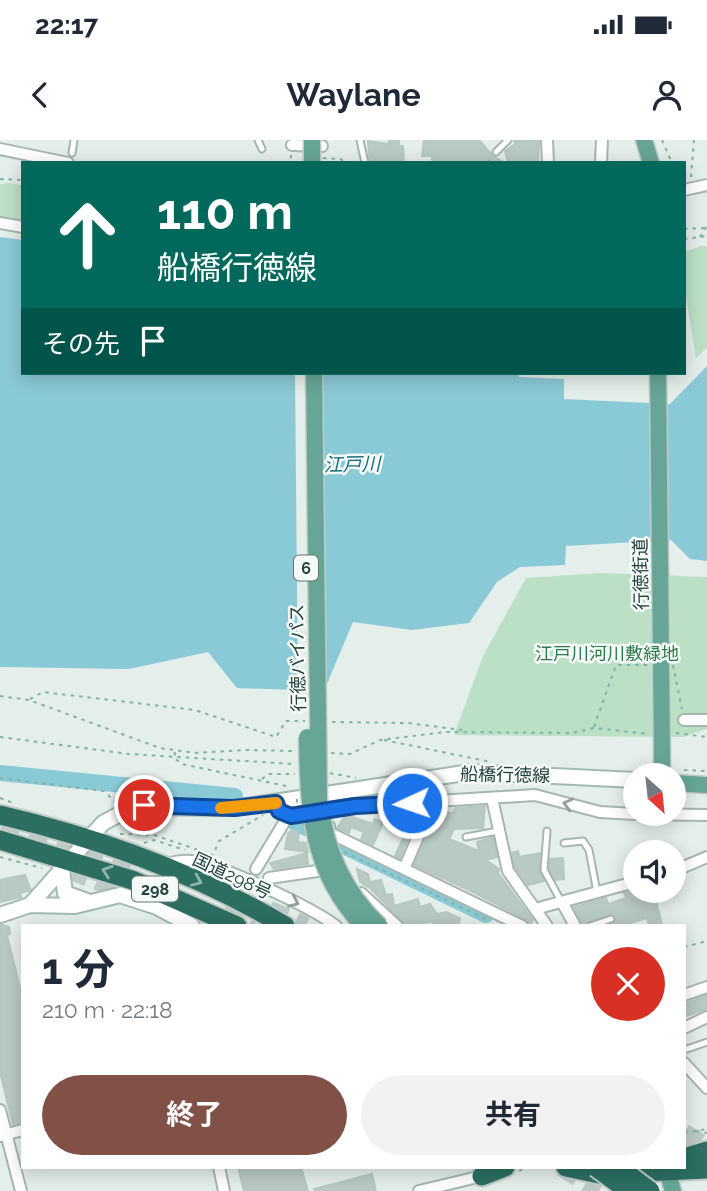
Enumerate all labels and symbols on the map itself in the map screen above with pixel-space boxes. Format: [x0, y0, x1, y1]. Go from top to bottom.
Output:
water label: 江戸川 [323, 452, 383, 475]
street label: 行徳街道 [629, 538, 652, 610]
road number: 6 [294, 556, 318, 580]
street label: 行徳バイパス [286, 604, 309, 712]
park label: 江戸川河川敷緑地 [535, 643, 679, 664]
street label: 船橋行徳線 [460, 763, 550, 786]
north arrow [623, 763, 686, 826]
position arrow [375, 766, 449, 840]
pin [114, 775, 174, 835]
one-way arrow [562, 798, 574, 812]
street label: 国道298号 [189, 848, 275, 903]
one-way arrow [101, 865, 113, 879]
one-way arrow [190, 873, 203, 887]
road number: 298 [132, 876, 178, 902]
one-way arrow [287, 894, 299, 908]

